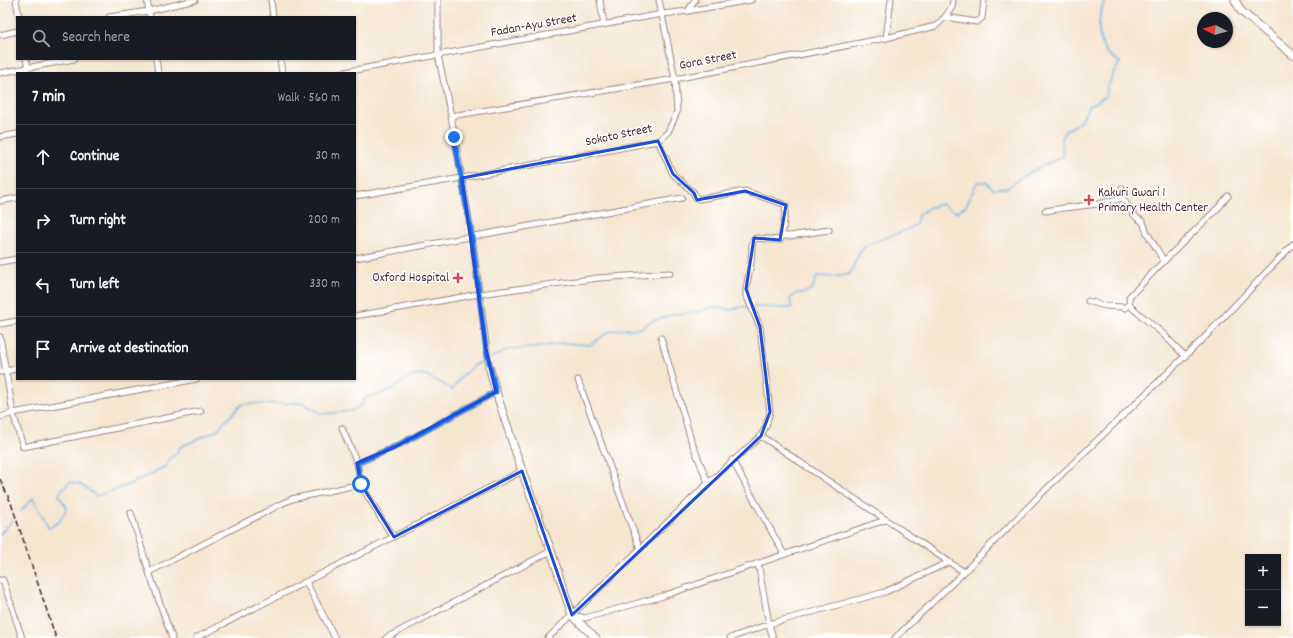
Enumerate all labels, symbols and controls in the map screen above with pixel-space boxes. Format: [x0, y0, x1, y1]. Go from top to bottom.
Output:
street label: Fadan-Ayu Street [489, 9, 579, 43]
north arrow [1197, 12, 1233, 48]
search box [16, 16, 356, 60]
icon: search [30, 27, 52, 49]
text: Search here [62, 27, 130, 49]
street label: Gora Street [678, 46, 738, 76]
text: 7 min [32, 86, 65, 110]
text: Walk · 560 m [278, 89, 340, 108]
street label: Sokoto Street [584, 120, 654, 152]
route end [445, 128, 463, 146]
icon: ahead [32, 146, 54, 168]
text: Continue [70, 146, 119, 168]
text: 30 m [315, 147, 340, 166]
place label: Kakuri Gwari 1 Primary Health Center [1098, 184, 1208, 218]
marker: Kakuri Gwari 1 Primary Health Center [1083, 194, 1095, 206]
icon: right [32, 210, 54, 232]
text: Turn right [70, 210, 126, 232]
text: 200 m [308, 211, 340, 230]
place label: Oxford Hospital [372, 269, 449, 288]
marker: Oxford Hospital [452, 272, 464, 284]
icon: left [32, 274, 54, 296]
text: Turn left [70, 274, 119, 296]
text: 330 m [309, 275, 340, 294]
icon: arrive [32, 338, 54, 360]
text: Arrive at destination [70, 338, 188, 360]
route start [352, 475, 370, 493]
map controls [1245, 554, 1281, 626]
button: + [1245, 554, 1281, 590]
button: − [1245, 590, 1281, 626]

